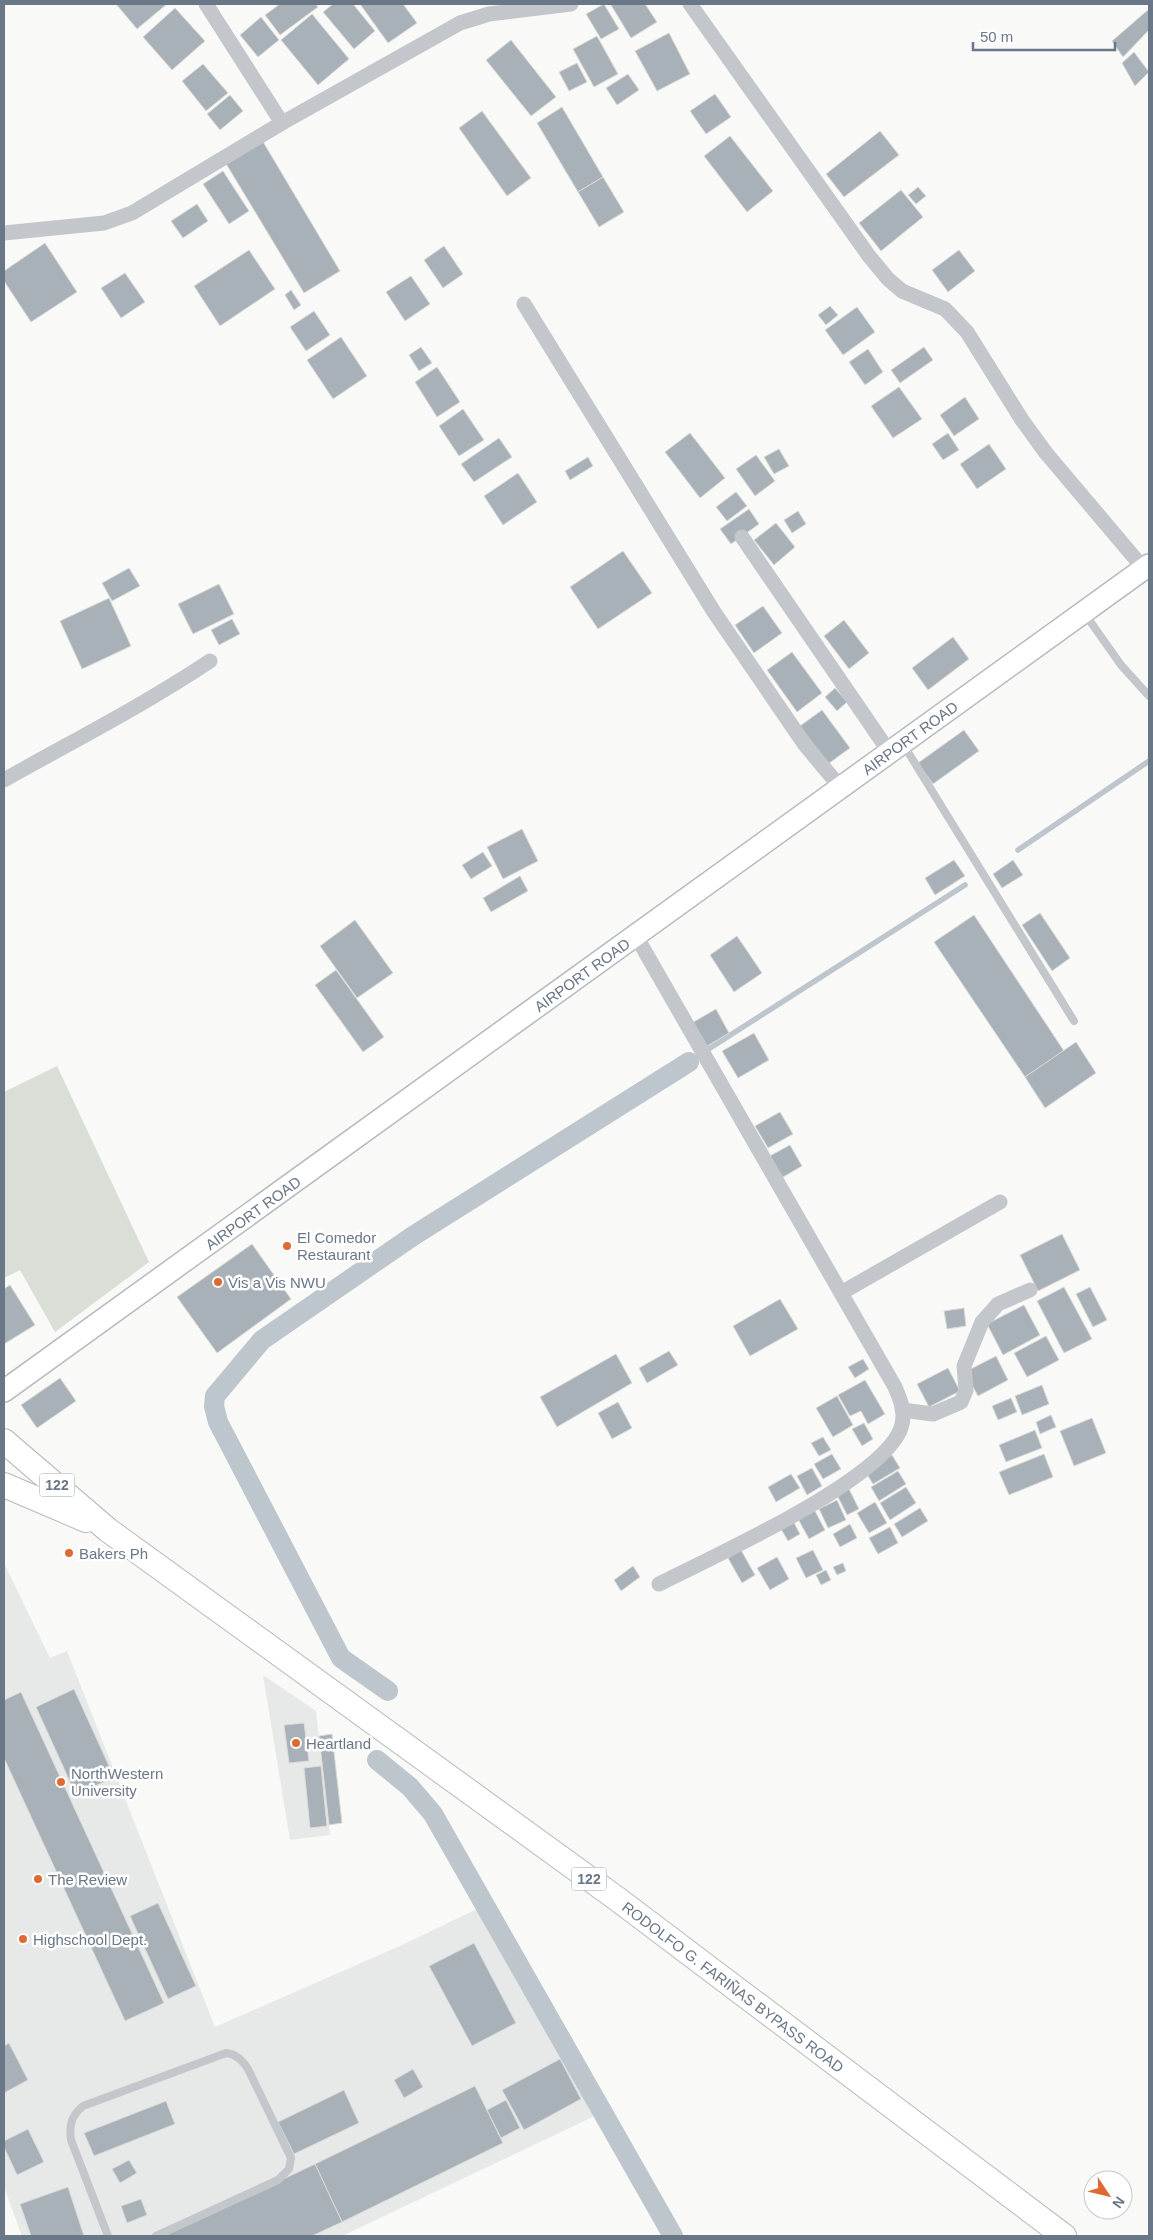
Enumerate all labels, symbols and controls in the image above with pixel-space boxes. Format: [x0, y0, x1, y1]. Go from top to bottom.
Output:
scale bar [973, 20, 1116, 52]
text: 50 m [980, 28, 1013, 45]
street label: AIRPORT ROAD [859, 698, 961, 778]
street label: AIRPORT ROAD [531, 935, 633, 1015]
street label: AIRPORT ROAD [202, 1173, 304, 1253]
place label: El Comedor Restaurant [297, 1229, 376, 1263]
marker: El Comedor Restaurant [281, 1240, 293, 1252]
place label: Vis a Vis NWU [228, 1274, 326, 1291]
marker: Vis a Vis NWU [212, 1276, 224, 1288]
road number: 122 [40, 1474, 74, 1496]
place label: Bakers Ph [79, 1545, 148, 1562]
marker: Bakers Ph [63, 1547, 75, 1559]
place label: Heartland [306, 1735, 371, 1752]
marker: Heartland [290, 1737, 302, 1749]
place label: NorthWestern University [71, 1765, 163, 1799]
marker: NorthWestern University [55, 1776, 67, 1788]
road number: 122 [572, 1868, 606, 1890]
place label: The Review [48, 1871, 127, 1888]
marker: The Review [32, 1873, 44, 1885]
street label: RODOLFO G. FARIÑAS BYPASS ROAD [619, 1898, 847, 2076]
place label: Highschool Dept. [33, 1931, 147, 1948]
marker: Highschool Dept. [17, 1933, 29, 1945]
north arrow [1083, 2170, 1133, 2220]
text: N [1109, 2194, 1128, 2211]

